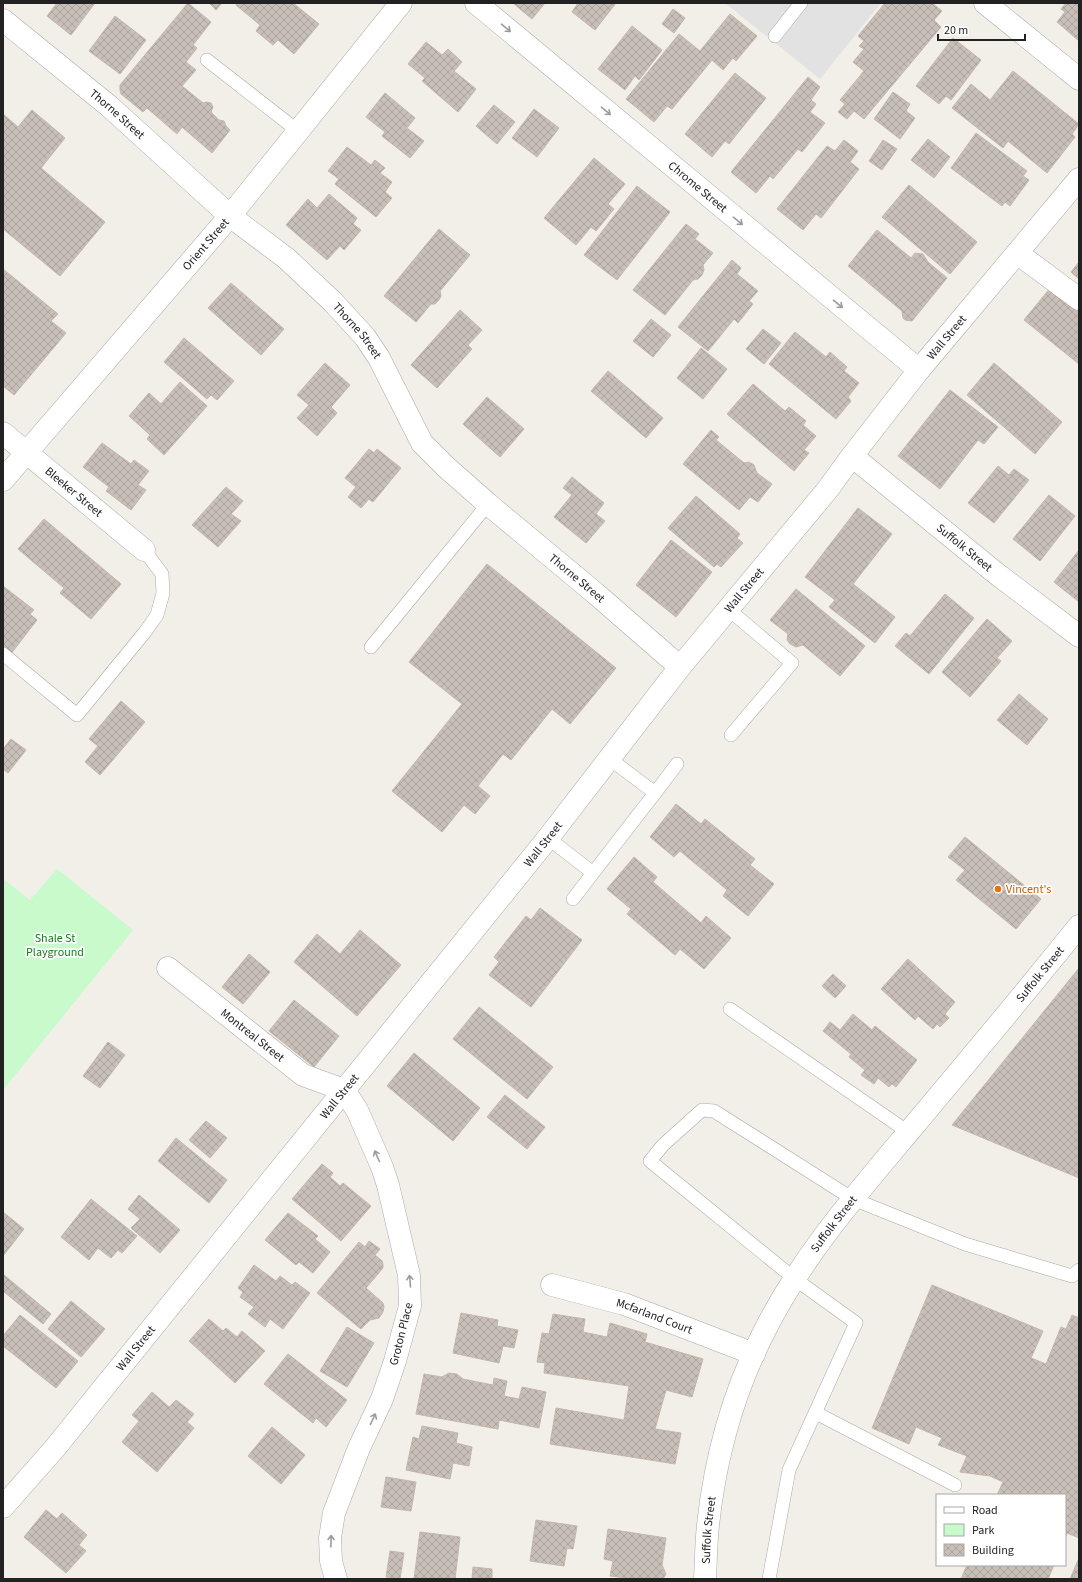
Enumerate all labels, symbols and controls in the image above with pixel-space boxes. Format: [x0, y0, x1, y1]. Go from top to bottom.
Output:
scale bar [938, 16, 1025, 42]
text: 20 m [944, 22, 968, 39]
one-way arrow [500, 23, 511, 32]
street label: Thorne Street [86, 85, 148, 143]
one-way arrow [600, 106, 611, 115]
street label: Chrome Street [664, 157, 731, 217]
street label: Orient Street [179, 215, 234, 274]
one-way arrow [733, 216, 744, 225]
street label: Thorne Street [329, 299, 385, 362]
one-way arrow [833, 299, 844, 308]
street label: Wall Street [923, 311, 971, 364]
street label: Bleeker Street [41, 463, 106, 521]
street label: Suffolk Street [932, 520, 996, 576]
street label: Thorne Street [545, 550, 608, 607]
street label: Wall Street [721, 564, 768, 617]
street label: Wall Street [520, 818, 567, 871]
place label: Vincent's [1006, 881, 1051, 898]
marker: Vincent's [993, 884, 1003, 894]
park label: Shale St Playground [26, 930, 84, 961]
street label: Suffolk Street [1012, 943, 1068, 1006]
street label: Montreal Street [217, 1005, 288, 1066]
street label: Wall Street [316, 1070, 363, 1123]
one-way arrow [373, 1150, 380, 1162]
street label: Suffolk Street [807, 1192, 861, 1256]
one-way arrow [406, 1275, 413, 1288]
street label: Mcfarland Court [614, 1294, 695, 1339]
street label: Groton Place [385, 1301, 418, 1367]
street label: Wall Street [113, 1322, 160, 1375]
one-way arrow [370, 1413, 377, 1425]
legend [936, 1494, 1066, 1566]
street label: Suffolk Street [698, 1495, 721, 1564]
text: Road [972, 1502, 998, 1519]
text: Park [972, 1522, 994, 1539]
one-way arrow [327, 1535, 334, 1548]
text: Building [972, 1542, 1014, 1559]

